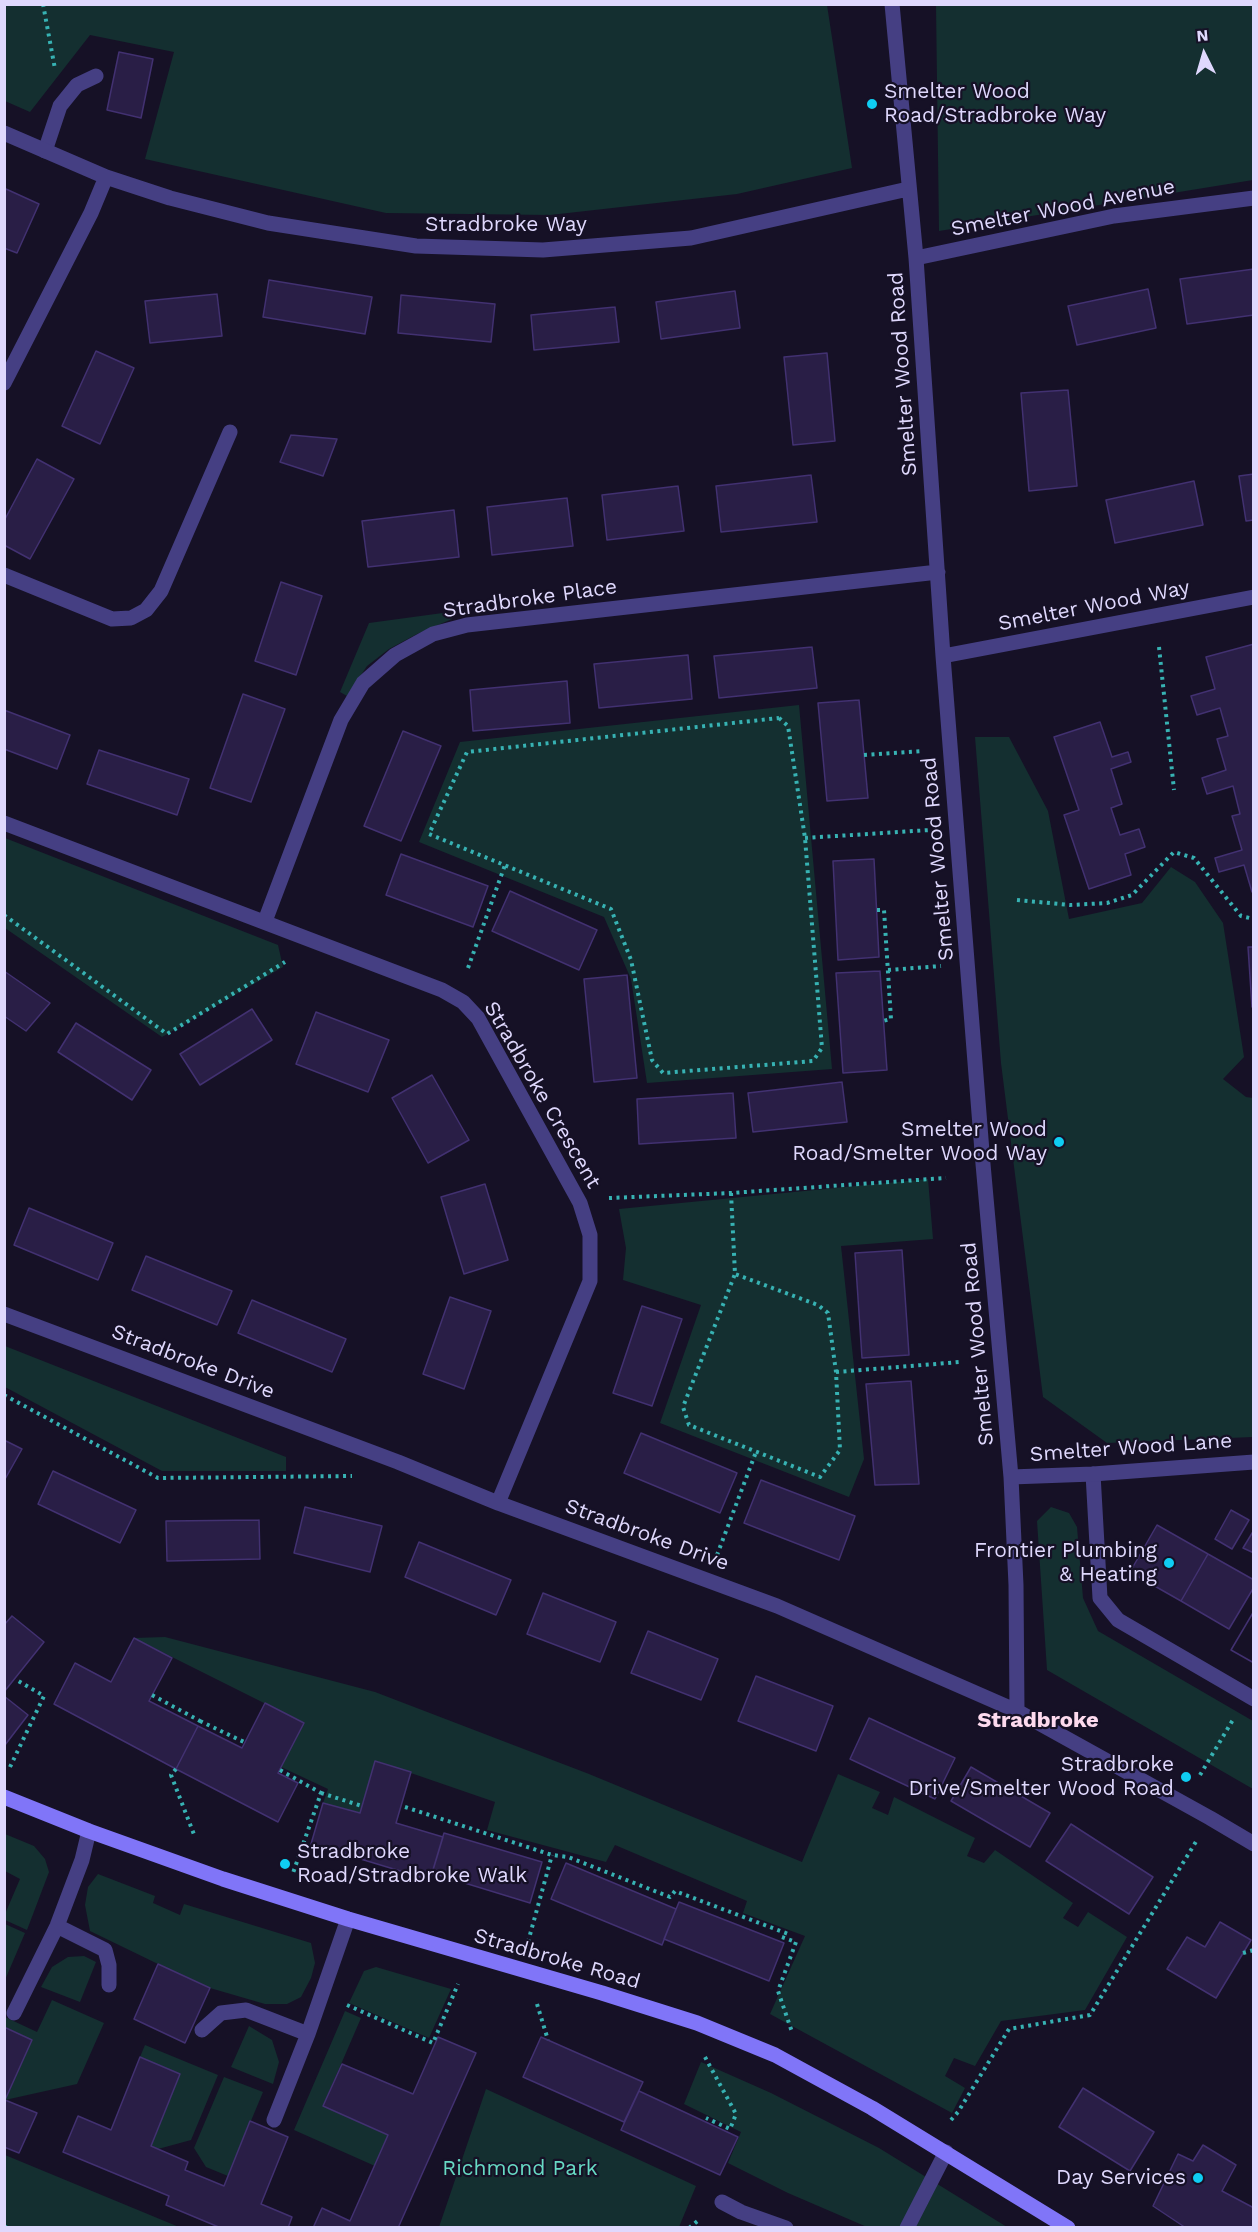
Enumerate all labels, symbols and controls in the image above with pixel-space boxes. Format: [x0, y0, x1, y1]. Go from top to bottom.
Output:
north arrow [1174, 24, 1234, 84]
text: N [1196, 26, 1209, 46]
place label: Smelter Wood Road/Stradbroke Way [884, 79, 1106, 129]
marker: Smelter Wood Road/Stradbroke Way [865, 97, 879, 111]
street label: Smelter Wood Avenue [949, 174, 1177, 242]
street label: Stradbroke Way [425, 212, 587, 238]
street label: Smelter Wood Road [883, 271, 923, 477]
street label: Stradbroke Place [441, 574, 619, 624]
street label: Smelter Wood Way [996, 575, 1192, 637]
street label: Smelter Wood Road [917, 756, 959, 962]
street label: Stradbroke Crescent [478, 997, 606, 1193]
place label: Smelter Wood Road/Smelter Wood Way [792, 1117, 1047, 1167]
marker: Smelter Wood Road/Smelter Wood Way [1052, 1135, 1066, 1149]
street label: Smelter Wood Road [957, 1241, 999, 1447]
street label: Stradbroke Drive [108, 1319, 278, 1405]
street label: Smelter Wood Lane [1029, 1428, 1233, 1468]
street label: Stradbroke Drive [562, 1494, 732, 1576]
place label: Frontier Plumbing & Heating [974, 1538, 1157, 1588]
marker: Frontier Plumbing & Heating [1162, 1556, 1176, 1570]
district label: Stradbroke [977, 1708, 1099, 1734]
place label: Stradbroke Drive/Smelter Wood Road [908, 1752, 1174, 1802]
marker: Stradbroke Drive/Smelter Wood Road [1179, 1770, 1193, 1784]
place label: Stradbroke Road/Stradbroke Walk [297, 1839, 527, 1889]
marker: Stradbroke Road/Stradbroke Walk [278, 1857, 292, 1871]
street label: Stradbroke Road [471, 1923, 643, 1995]
park label: Richmond Park [442, 2156, 598, 2182]
place label: Day Services [1056, 2165, 1186, 2191]
marker: Day Services [1191, 2171, 1205, 2185]

